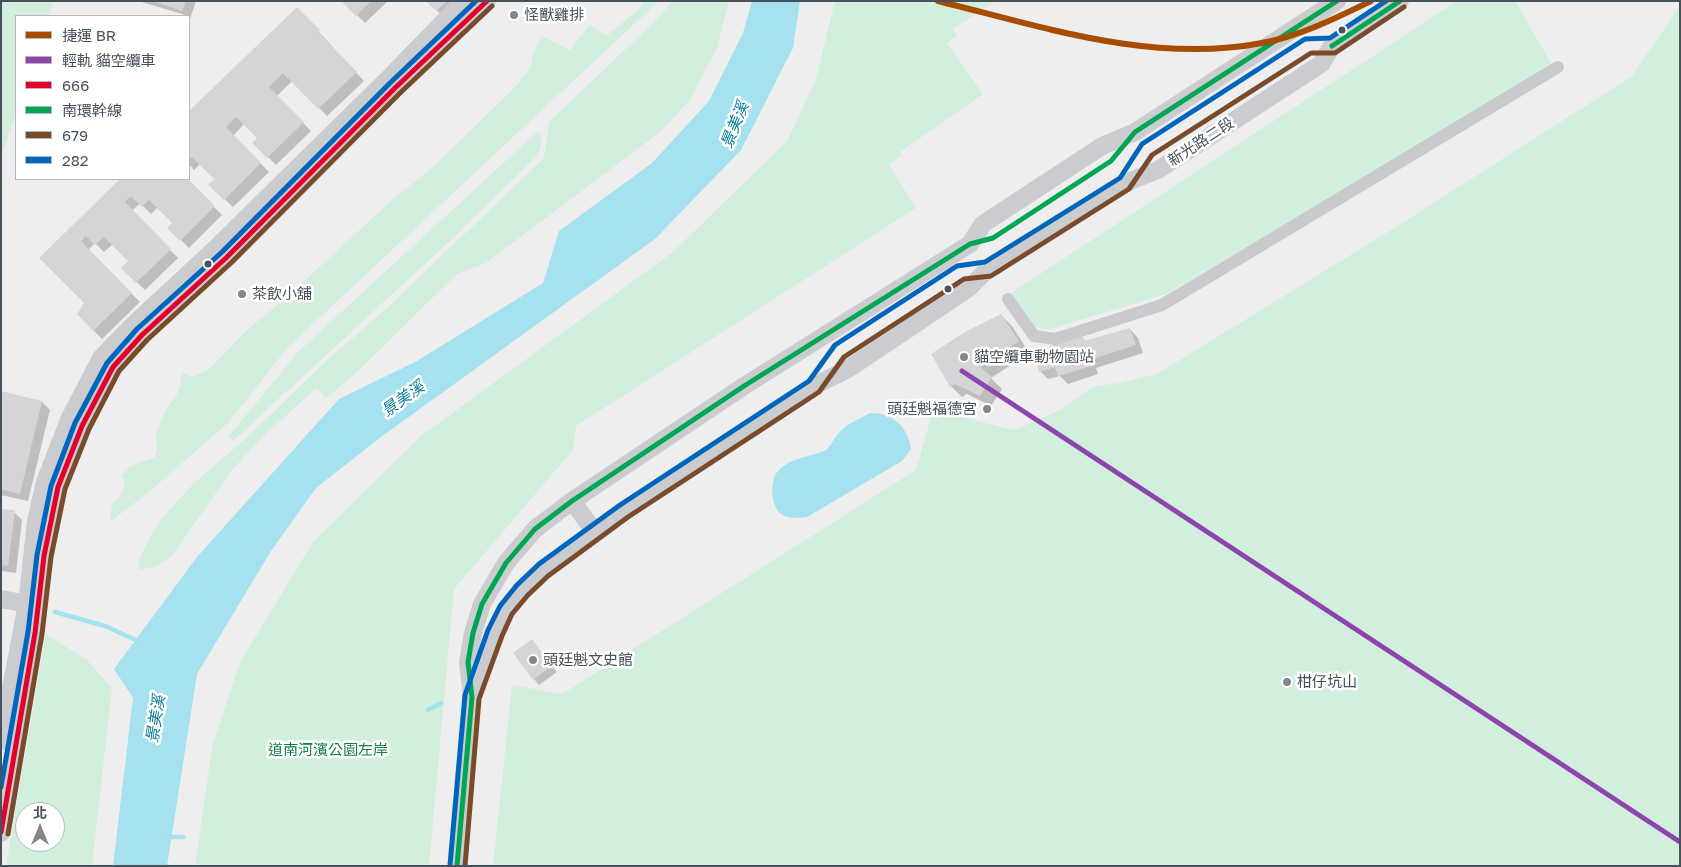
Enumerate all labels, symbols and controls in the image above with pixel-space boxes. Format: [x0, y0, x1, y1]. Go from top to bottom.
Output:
place label: 怪獸雞排 [524, 6, 584, 24]
marker: 怪獸雞排 [508, 9, 520, 21]
legend [15, 15, 190, 180]
unlabelled marker [1337, 25, 1347, 35]
text: 捷運 BR [62, 26, 116, 44]
text: 輕軌 貓空纜車 [62, 51, 156, 69]
text: 666 [62, 76, 89, 94]
water label: 景美溪 [717, 99, 753, 151]
text: 南環幹線 [62, 101, 122, 119]
street label: 新光路二段 [1165, 114, 1237, 170]
text: 679 [62, 126, 88, 144]
text: 282 [62, 151, 89, 169]
unlabelled marker [203, 259, 213, 269]
unlabelled marker [943, 284, 953, 294]
place label: 茶飲小舖 [252, 285, 312, 303]
marker: 茶飲小舖 [236, 288, 248, 300]
place label: 貓空纜車動物園站 [974, 348, 1094, 366]
marker: 貓空纜車動物園站 [958, 351, 970, 363]
water label: 景美溪 [378, 377, 428, 421]
place label: 頭廷魁福德宮 [887, 400, 977, 418]
marker: 頭廷魁福德宮 [981, 403, 993, 415]
place label: 頭廷魁文史館 [543, 651, 633, 669]
marker: 頭廷魁文史館 [527, 654, 539, 666]
place label: 柑仔坑山 [1297, 673, 1357, 691]
marker: 柑仔坑山 [1281, 676, 1293, 688]
water label: 景美溪 [143, 694, 169, 744]
park label: 道南河濱公園左岸 [268, 741, 388, 759]
north arrow [15, 802, 65, 852]
text: 北 [33, 804, 47, 821]

